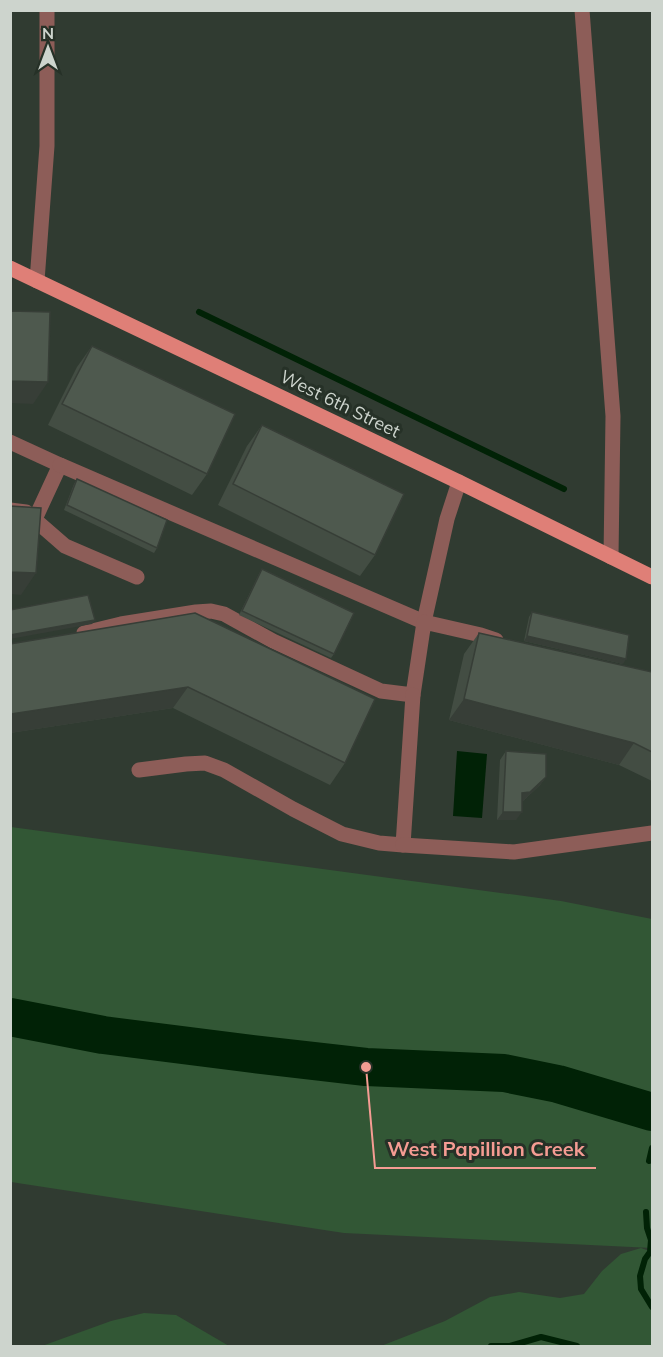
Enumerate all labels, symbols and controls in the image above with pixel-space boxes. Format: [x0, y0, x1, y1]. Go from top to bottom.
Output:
north arrow [18, 18, 78, 78]
text: N [42, 23, 54, 43]
street label: West 6th Street [276, 365, 404, 443]
callout: West Papillion Creek [375, 1130, 596, 1168]
text: West Papillion Creek [387, 1136, 586, 1161]

